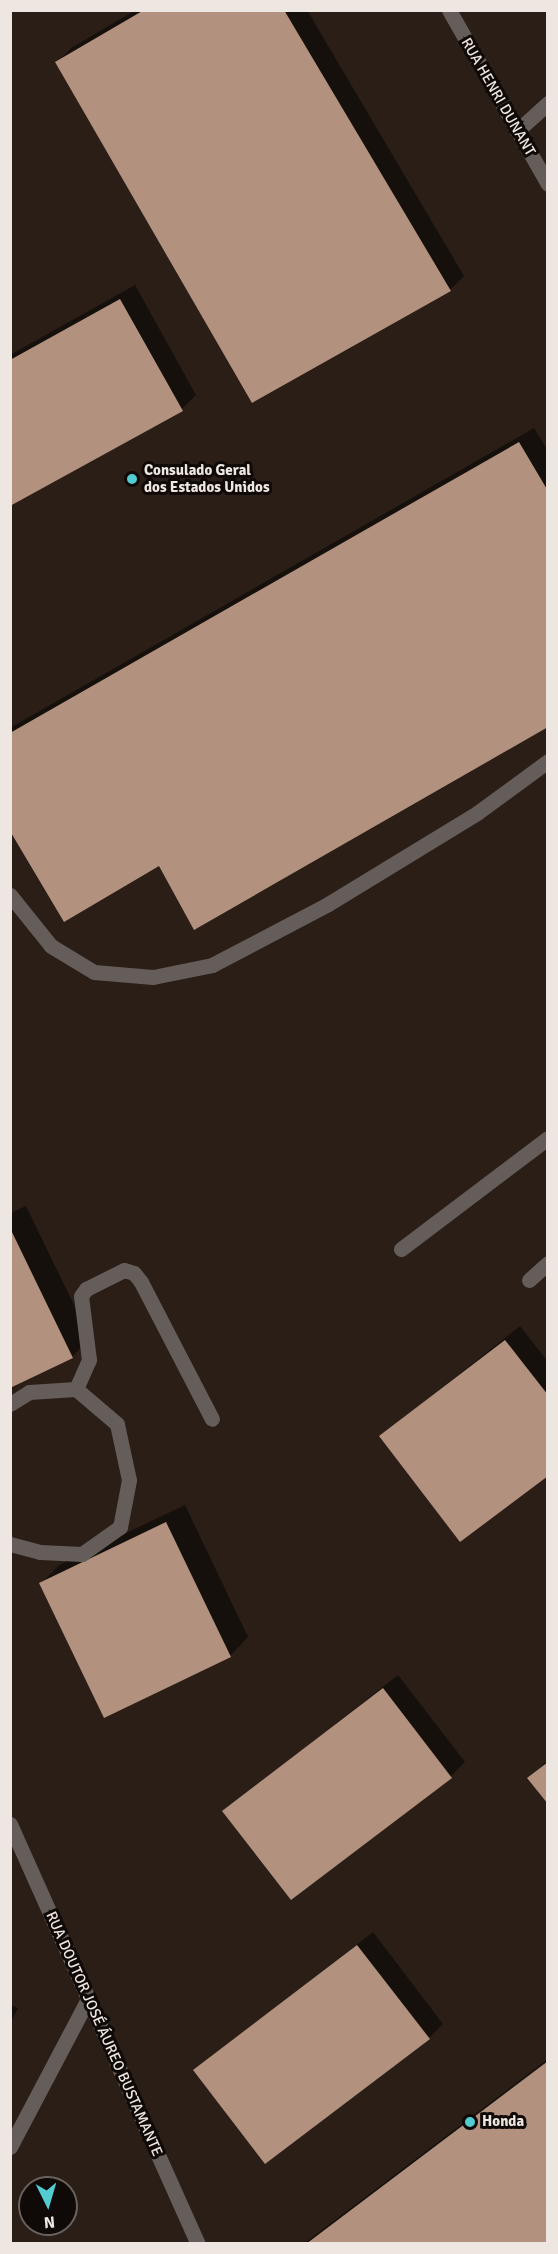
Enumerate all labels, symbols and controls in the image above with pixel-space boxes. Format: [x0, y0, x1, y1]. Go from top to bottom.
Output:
street label: RUA HENRI DUNANT [457, 35, 539, 159]
place label: Consulado Geral dos Estados Unidos [144, 461, 270, 496]
marker: Consulado Geral dos Estados Unidos [125, 472, 139, 486]
street label: RUA DOUTOR JOSÉ ÁUREO BUSTAMANTE [42, 1909, 166, 2159]
place label: Honda [482, 2113, 524, 2131]
marker: Honda [463, 2115, 477, 2129]
north arrow [18, 2176, 78, 2236]
text: N [43, 2211, 56, 2232]

